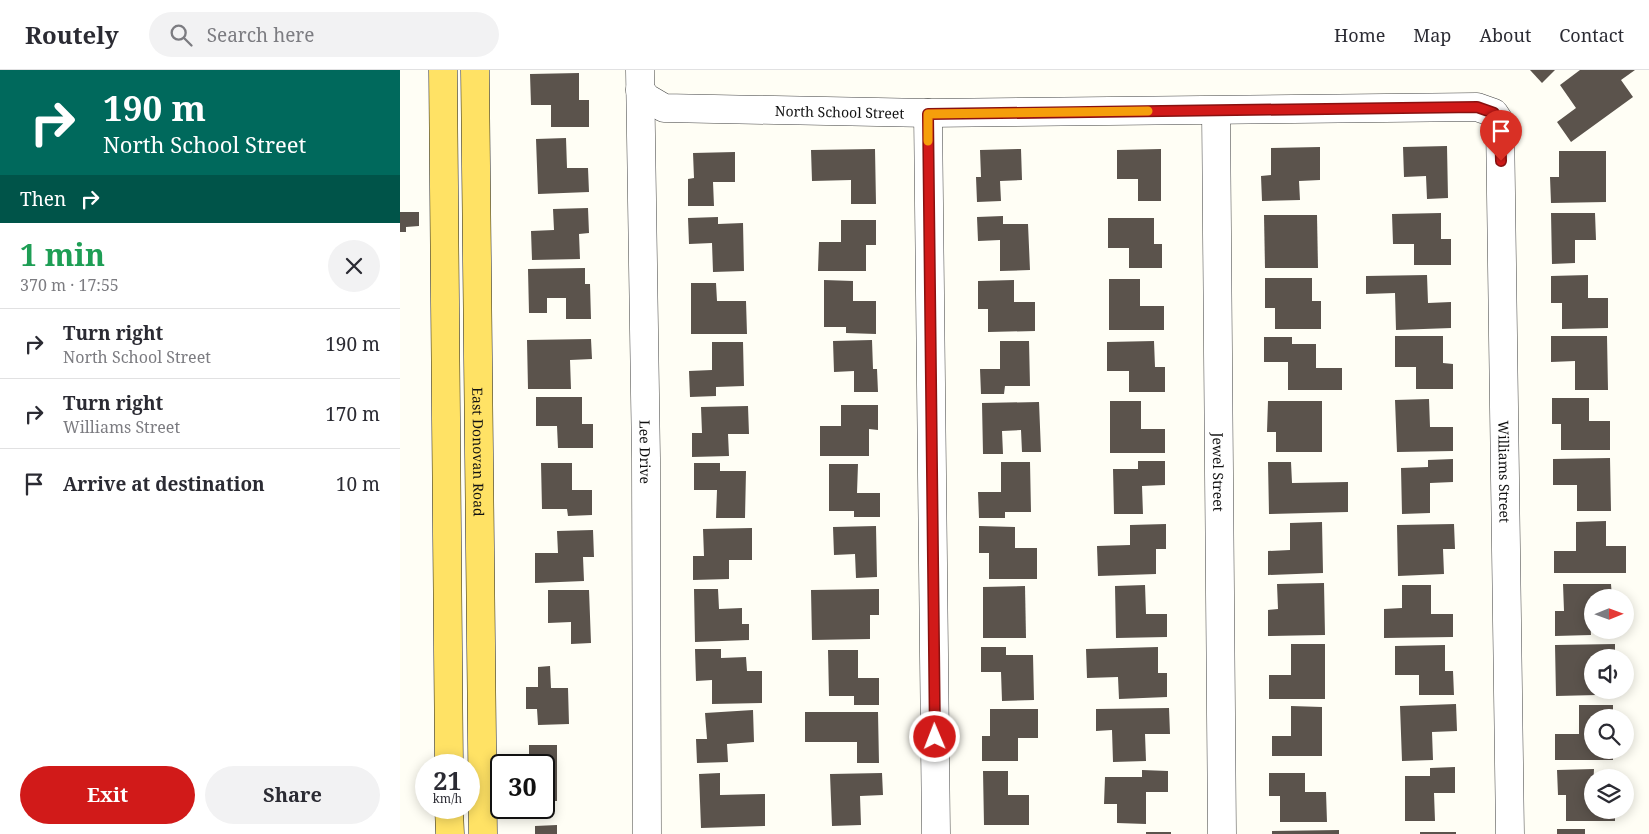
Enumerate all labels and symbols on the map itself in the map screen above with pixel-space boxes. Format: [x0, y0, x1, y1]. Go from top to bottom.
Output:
street label: North School Street [775, 101, 905, 122]
pin [1480, 110, 1522, 161]
street label: East Donovan Road [469, 387, 489, 517]
street label: Lee Drive [636, 420, 656, 484]
street label: Williams Street [1495, 420, 1515, 523]
street label: Jewel Street [1209, 431, 1229, 512]
north arrow [1584, 589, 1634, 639]
position arrow [908, 710, 960, 762]
speed limit sign: 30 [490, 754, 555, 819]

